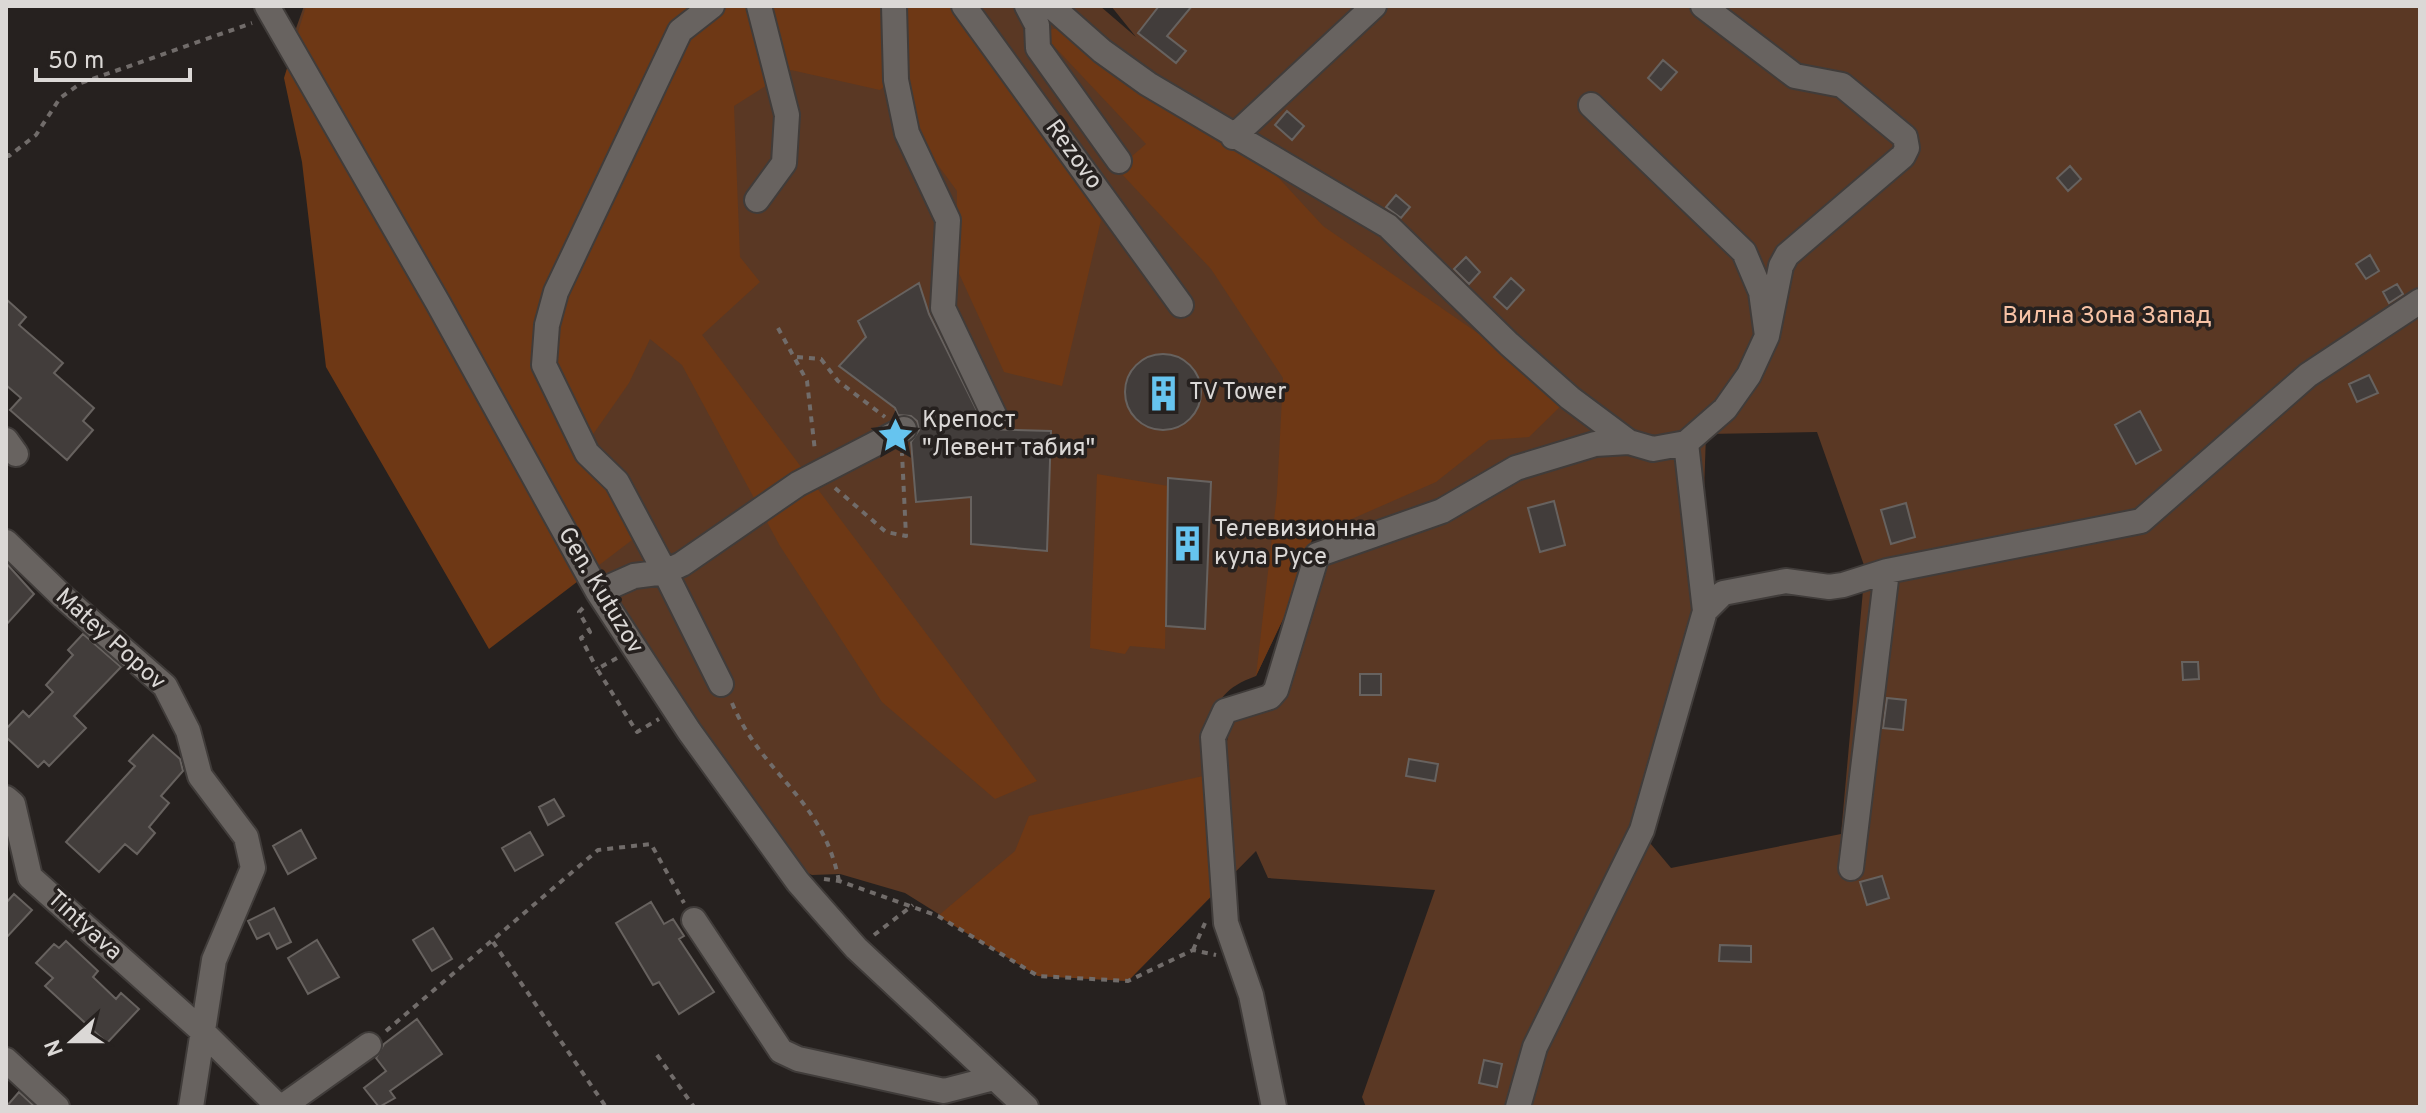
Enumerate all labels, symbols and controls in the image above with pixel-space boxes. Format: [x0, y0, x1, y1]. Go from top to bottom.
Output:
scale bar [36, 32, 190, 82]
text: 50 m [48, 47, 104, 77]
street label: Rezovo [1038, 114, 1108, 196]
park label: Вилна Зона Запад [2002, 302, 2212, 332]
building icon: TV Tower [1144, 374, 1182, 412]
place label: TV Tower [1189, 378, 1287, 408]
place label: Крепост "Левент табия" [922, 406, 1095, 464]
place icon: Крепост "Левент табия" [877, 416, 915, 454]
place label: Телевизионна кула Русе [1214, 515, 1376, 573]
street label: Gen. Kutuzov [550, 522, 650, 660]
building icon: Телевизионна кула Русе [1169, 525, 1207, 563]
street label: Matey Popov [49, 583, 171, 697]
street label: Tintyava [40, 884, 128, 968]
north arrow [32, 1001, 112, 1081]
text: N [40, 1035, 71, 1059]

